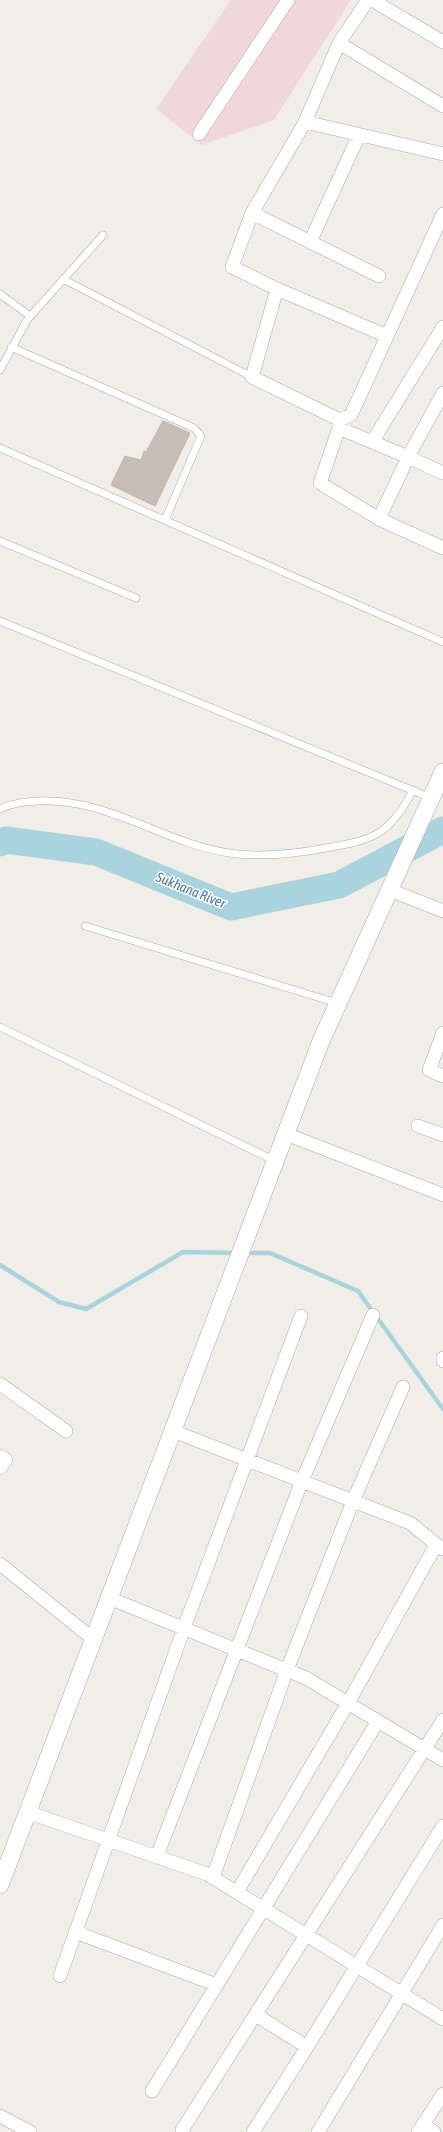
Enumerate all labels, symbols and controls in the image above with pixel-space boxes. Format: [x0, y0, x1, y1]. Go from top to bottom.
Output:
water label: Sukhana River [153, 868, 229, 912]

